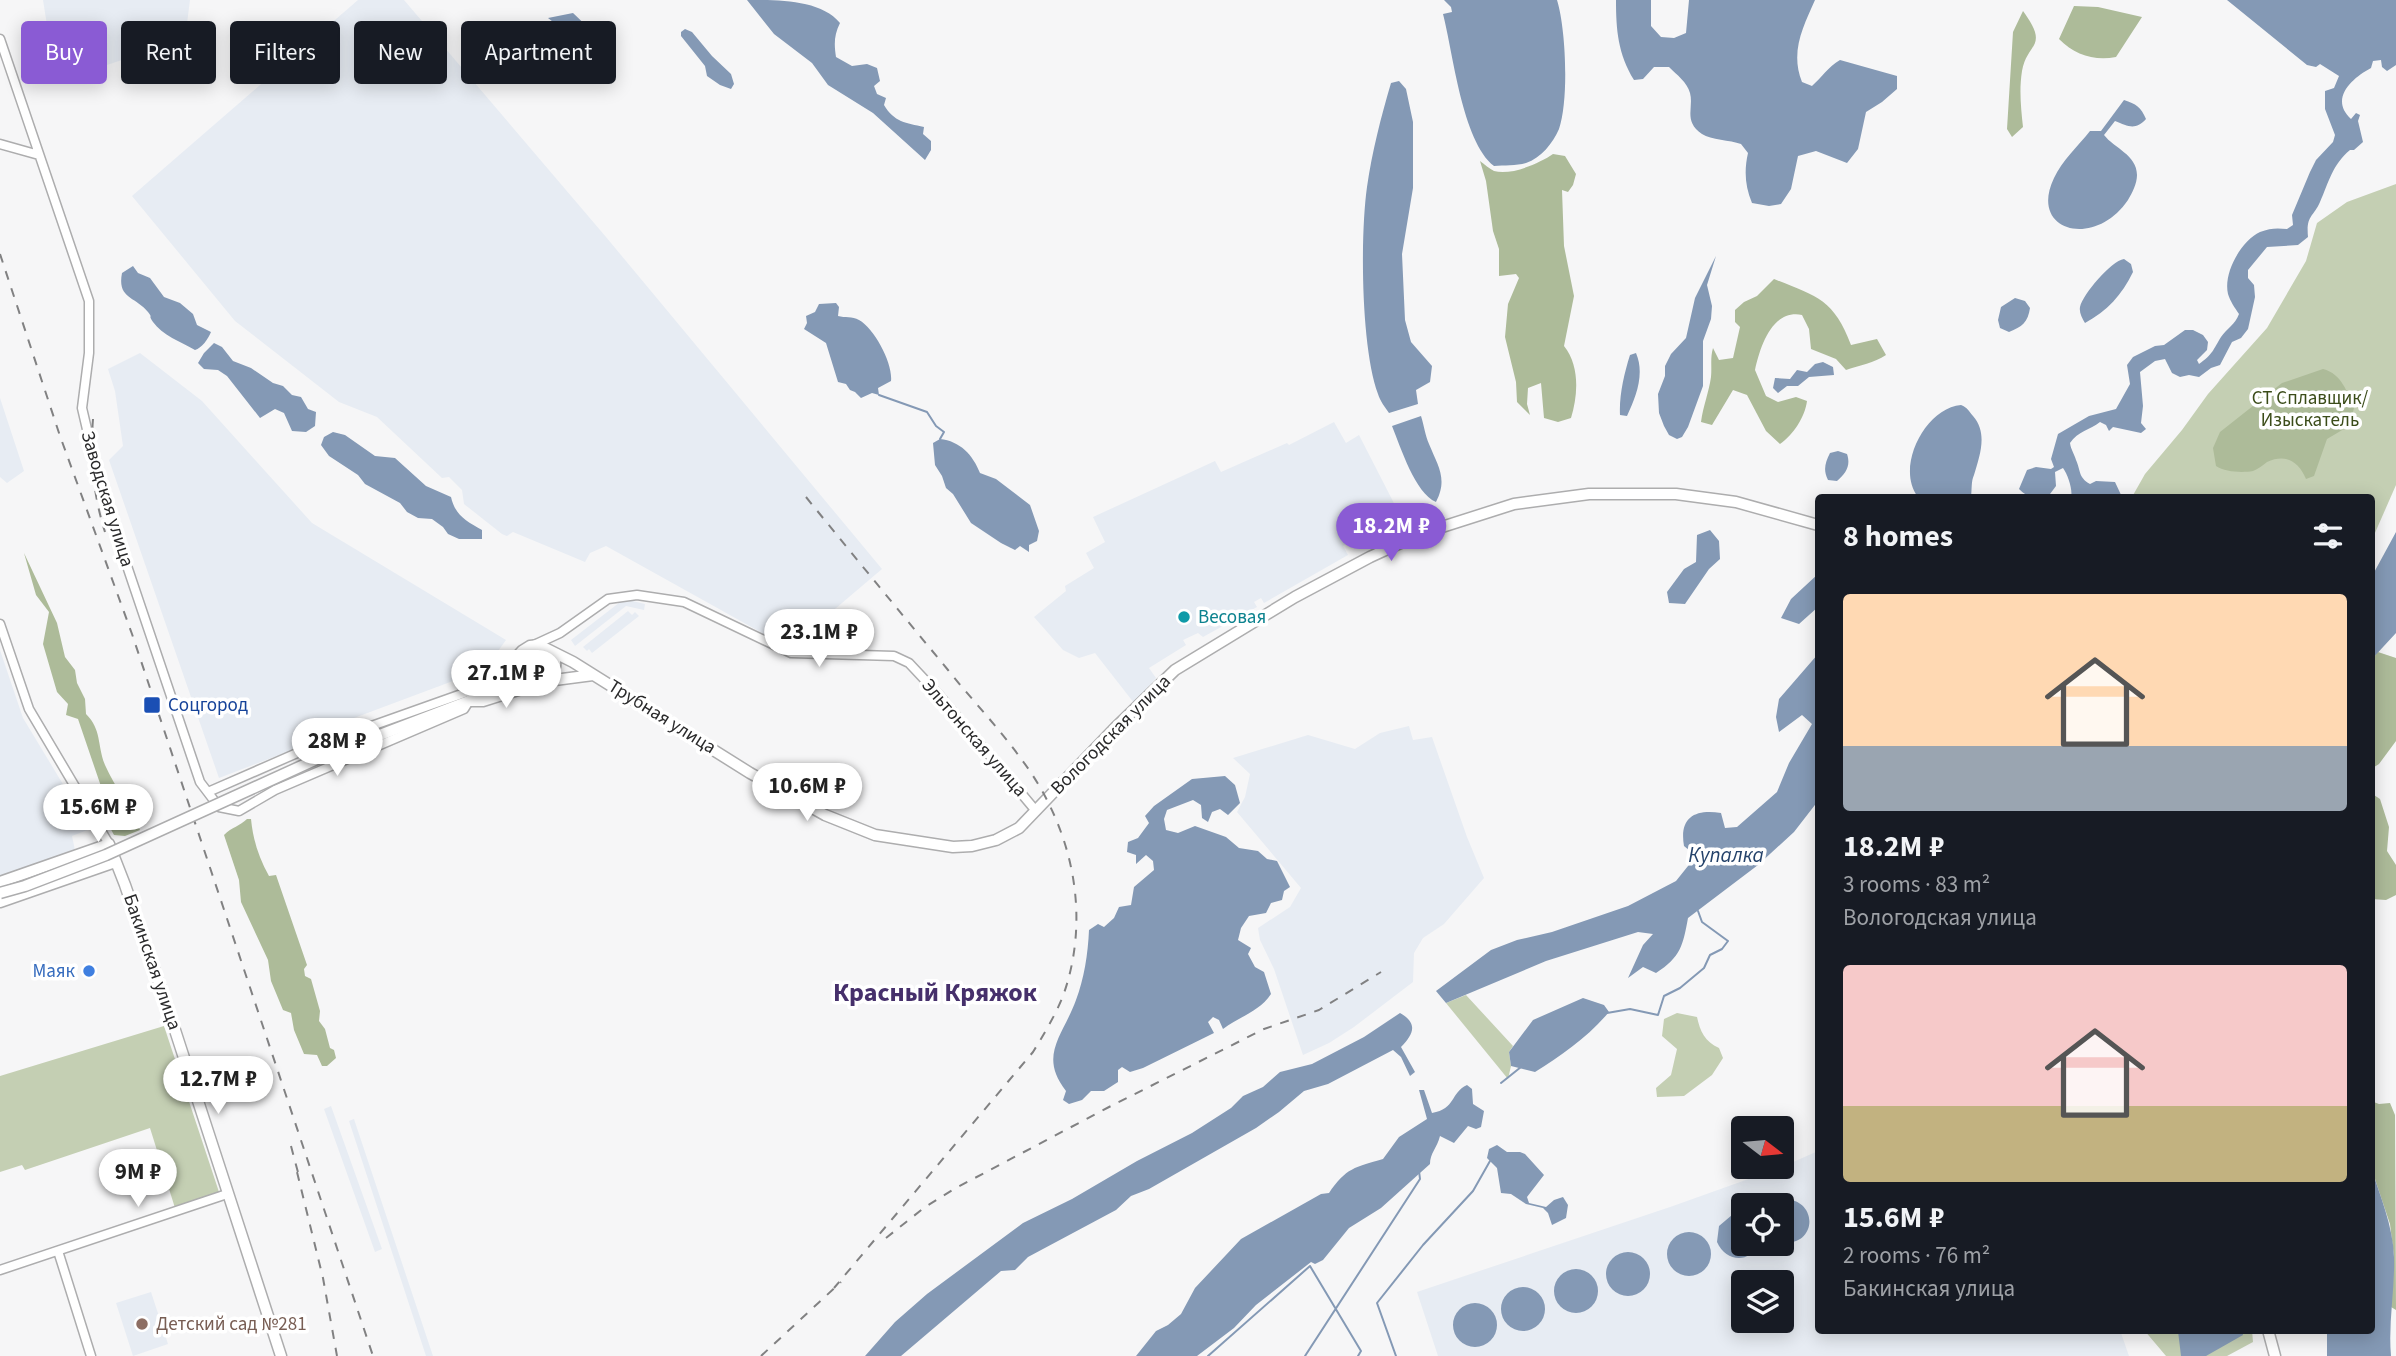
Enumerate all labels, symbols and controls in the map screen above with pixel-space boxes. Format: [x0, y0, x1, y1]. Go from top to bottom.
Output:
chip: Buy [21, 21, 107, 84]
chip: Rent [121, 21, 216, 84]
chip: Filters [230, 21, 340, 84]
chip: New [354, 21, 447, 84]
chip: Apartment [461, 21, 616, 84]
park label: СТ Сплавщик/ Изыскатель [2252, 385, 2369, 434]
street label: Заводская улица [73, 428, 141, 570]
pin: 18.2M ₽ [1326, 504, 1456, 563]
text: 18.2M ₽ [1352, 509, 1430, 542]
text: 8 homes [1843, 515, 1953, 558]
icon: filters [2309, 517, 2347, 555]
place label: Весовая [1198, 604, 1266, 631]
marker: Весовая [1176, 609, 1192, 625]
pin: 23.1M ₽ [754, 610, 884, 669]
text: 23.1M ₽ [780, 615, 858, 648]
icon: home [2032, 639, 2158, 765]
pin: 27.1M ₽ [441, 650, 571, 710]
text: 27.1M ₽ [467, 656, 545, 689]
street label: Вологодская улица [1045, 669, 1177, 801]
street label: Трубная улица [603, 673, 721, 761]
street label: Эльтонская улица [915, 673, 1033, 803]
place label: Соцгород [168, 692, 248, 719]
marker: Соцгород [142, 695, 162, 715]
pin: 28M ₽ [288, 718, 386, 778]
text: 28M ₽ [308, 724, 366, 757]
pin: 10.6M ₽ [742, 764, 872, 823]
text: 10.6M ₽ [768, 769, 846, 802]
pin: 15.6M ₽ [33, 784, 163, 844]
text: 15.6M ₽ [59, 790, 137, 823]
text: 18.2M ₽ [1843, 825, 1944, 868]
water label: Купалка [1688, 840, 1764, 870]
text: 3 rooms · 83 m² [1843, 868, 1990, 901]
street label: Бакинская улица [116, 890, 188, 1034]
text: Вологодская улица [1843, 901, 2037, 934]
place label: Маяк [32, 958, 76, 985]
marker: Маяк [81, 963, 97, 979]
district label: Красный Кряжок [833, 974, 1038, 1011]
icon: home [2032, 1010, 2158, 1136]
pin: 12.7M ₽ [153, 1056, 283, 1116]
text: 12.7M ₽ [179, 1062, 257, 1095]
north arrow [1731, 1116, 1794, 1180]
map controls [1731, 1116, 1794, 1333]
pin: 9M ₽ [97, 1150, 179, 1209]
text: 9M ₽ [115, 1155, 161, 1188]
button: locate [1731, 1193, 1794, 1256]
text: 15.6M ₽ [1843, 1196, 1944, 1239]
text: 2 rooms · 76 m² [1843, 1239, 1990, 1272]
button: layers [1731, 1270, 1794, 1333]
text: Бакинская улица [1843, 1272, 2015, 1305]
place label: Детский сад №281 [156, 1311, 307, 1338]
marker: Детский сад №281 [134, 1316, 150, 1332]

